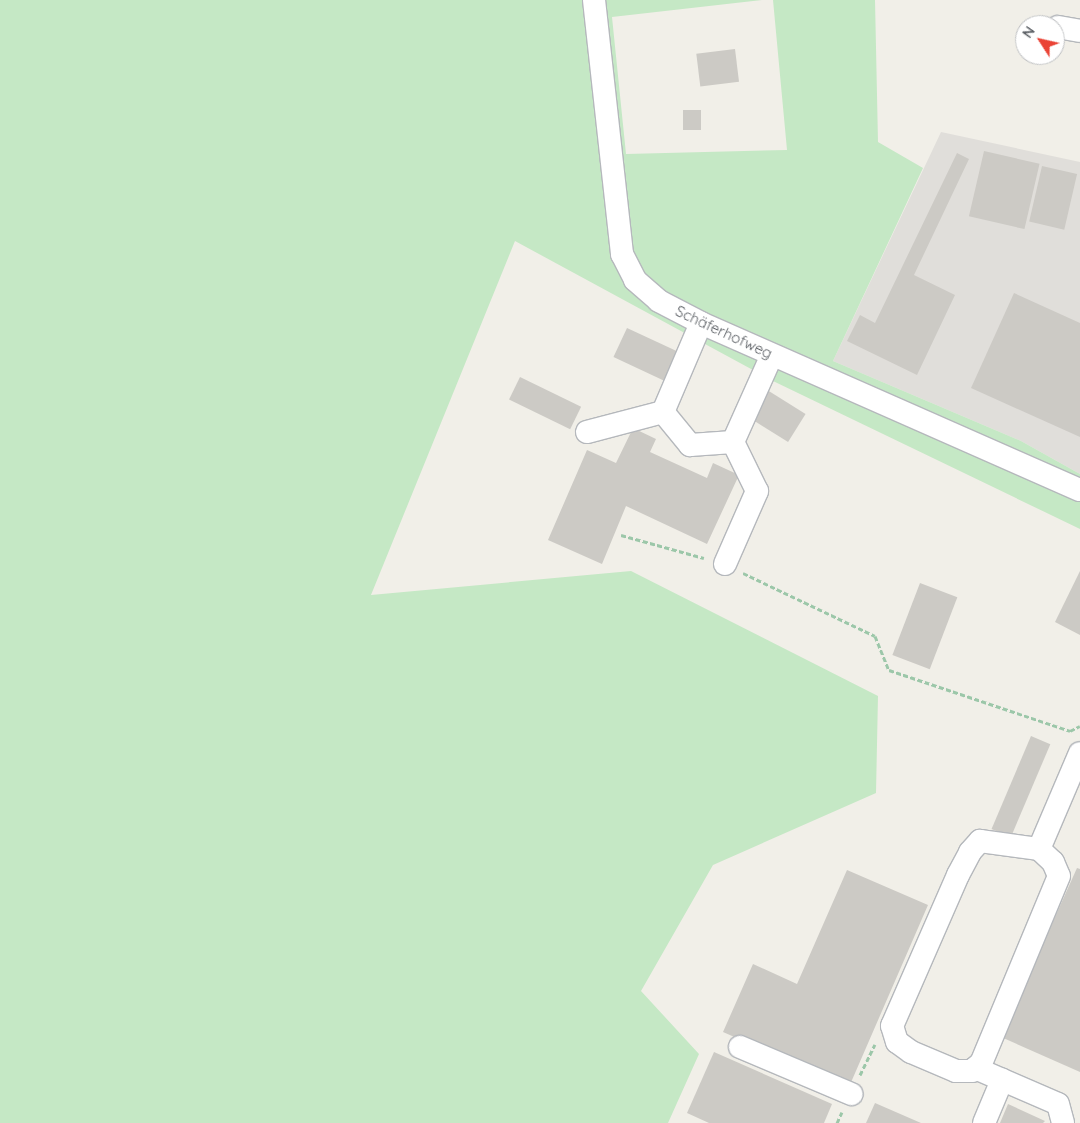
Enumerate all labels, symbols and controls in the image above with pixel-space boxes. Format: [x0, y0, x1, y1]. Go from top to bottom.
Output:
north arrow [1015, 15, 1065, 65]
text: N [1018, 23, 1039, 41]
street label: Schäferhofweg [673, 302, 775, 362]

